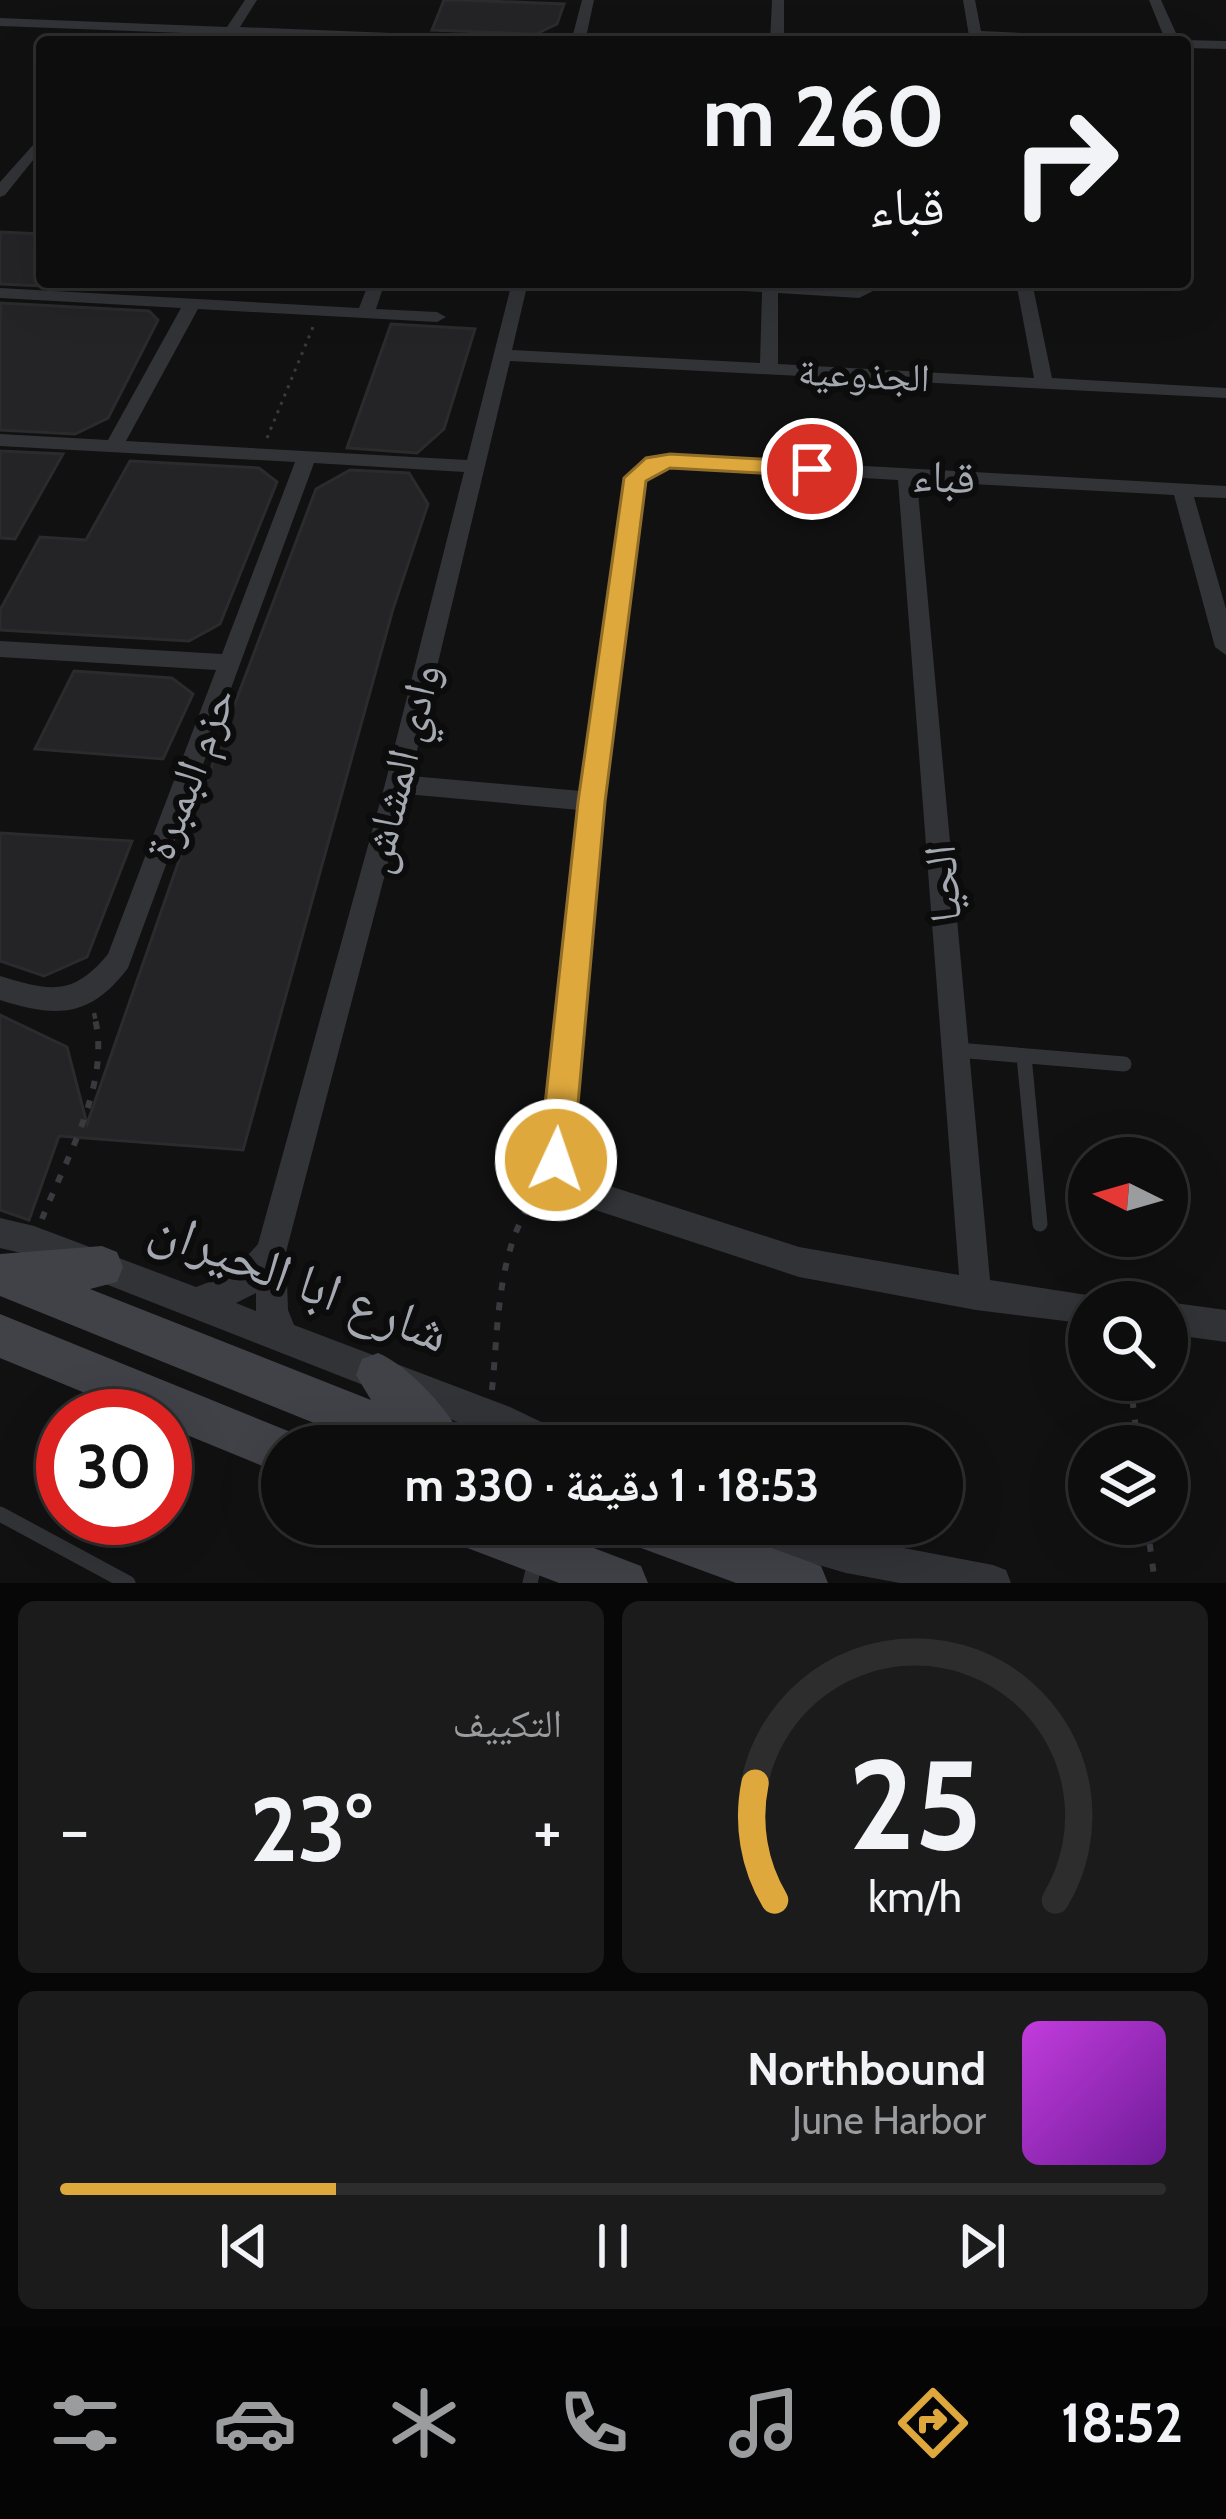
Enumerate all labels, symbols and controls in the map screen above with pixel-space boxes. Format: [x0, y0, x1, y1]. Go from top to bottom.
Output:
text: 260 m [702, 65, 945, 167]
icon: right [987, 84, 1143, 240]
text: قباء [869, 173, 945, 239]
street label: الجذوعية [797, 347, 931, 401]
pin [761, 418, 863, 520]
icon: arrive [779, 436, 845, 502]
street label: قباء [911, 447, 977, 505]
street label: وادي المشاش [347, 658, 460, 881]
street label: حزم البمبرة [131, 679, 250, 868]
street label: الحيا [912, 843, 972, 925]
position arrow [493, 1097, 619, 1223]
north arrow [1068, 1137, 1188, 1257]
map controls [1068, 1137, 1188, 1545]
street label: شارع ابا الحيران [141, 1192, 459, 1367]
button: search [1068, 1281, 1188, 1401]
speed limit sign: 30 [36, 1389, 192, 1545]
button: layers [1068, 1425, 1188, 1545]
text: 18:53 · 1 دقيقة · 330 m [405, 1458, 819, 1512]
text: التكييف [453, 1699, 562, 1747]
text: 25 [848, 1729, 982, 1880]
text: 23° [250, 1774, 372, 1884]
text: − [60, 1789, 89, 1870]
text: + [533, 1789, 562, 1870]
text: km/h [868, 1871, 962, 1923]
text: Northbound [747, 2042, 986, 2096]
text: June Harbor [792, 2096, 986, 2144]
icon: previous [211, 2213, 277, 2279]
icon: pause [580, 2213, 646, 2279]
icon: next [949, 2213, 1015, 2279]
icon: filters [43, 2381, 127, 2465]
icon: car [213, 2381, 297, 2465]
icon: climate [382, 2381, 466, 2465]
icon: phone [552, 2381, 636, 2465]
icon: music [722, 2381, 806, 2465]
icon: directions [891, 2381, 975, 2465]
text: 18:52 [1061, 2390, 1183, 2456]

